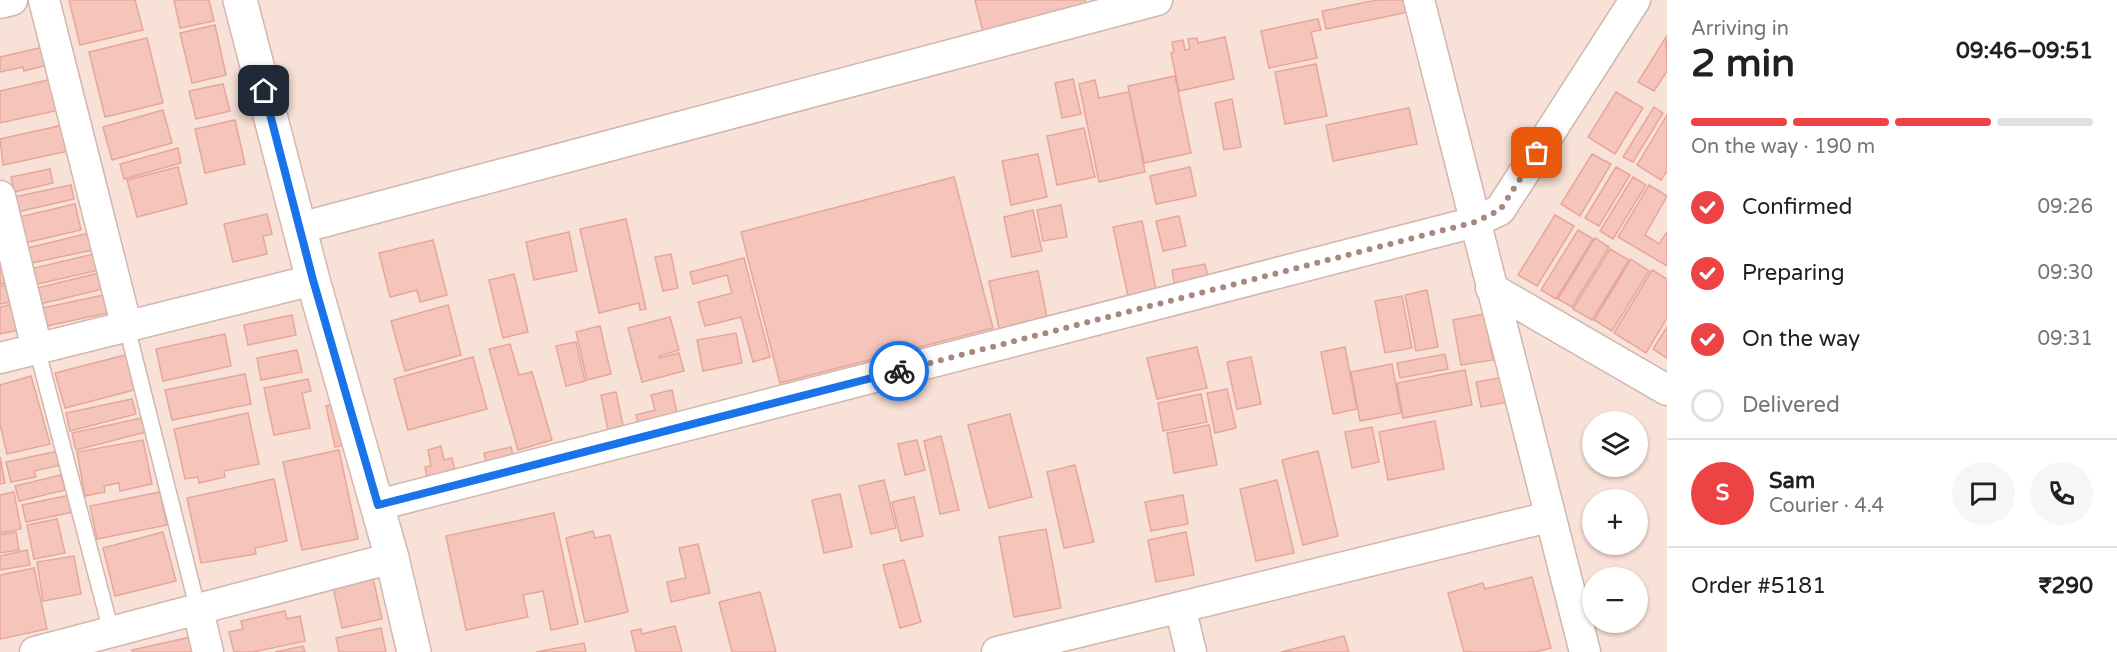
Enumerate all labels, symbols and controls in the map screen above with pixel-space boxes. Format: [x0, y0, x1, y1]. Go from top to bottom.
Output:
text: Arriving in [1691, 17, 1789, 41]
text: 09:46–09:51 [1956, 38, 2093, 64]
text: 2 min [1691, 40, 1795, 87]
pin [238, 65, 289, 116]
icon: home [247, 74, 280, 107]
pin [1511, 127, 1562, 178]
text: On the way · 190 m [1691, 135, 1875, 159]
icon: bag [1520, 136, 1553, 169]
icon: check [1691, 191, 1724, 224]
text: Confirmed [1742, 194, 1852, 220]
text: 09:26 [2038, 195, 2093, 219]
icon: check [1691, 257, 1724, 290]
text: Preparing [1742, 260, 1845, 286]
text: 09:30 [2038, 261, 2093, 285]
icon: check [1691, 323, 1724, 356]
text: On the way [1742, 326, 1860, 352]
text: 09:31 [2038, 327, 2093, 351]
courier [869, 341, 929, 401]
icon: bike [883, 355, 916, 388]
text: Delivered [1742, 392, 1840, 418]
map controls [1582, 411, 1648, 633]
button: layers [1582, 411, 1648, 477]
button: chat [1952, 462, 2015, 525]
button: phone [2030, 462, 2093, 525]
text: Sam [1769, 468, 1815, 494]
text: S [1716, 480, 1729, 506]
button: + [1582, 489, 1648, 555]
text: Courier · 4.4 [1769, 494, 1884, 518]
button: − [1582, 567, 1648, 633]
text: Order #5181 [1691, 573, 1826, 599]
text: ₹290 [2039, 573, 2093, 599]

